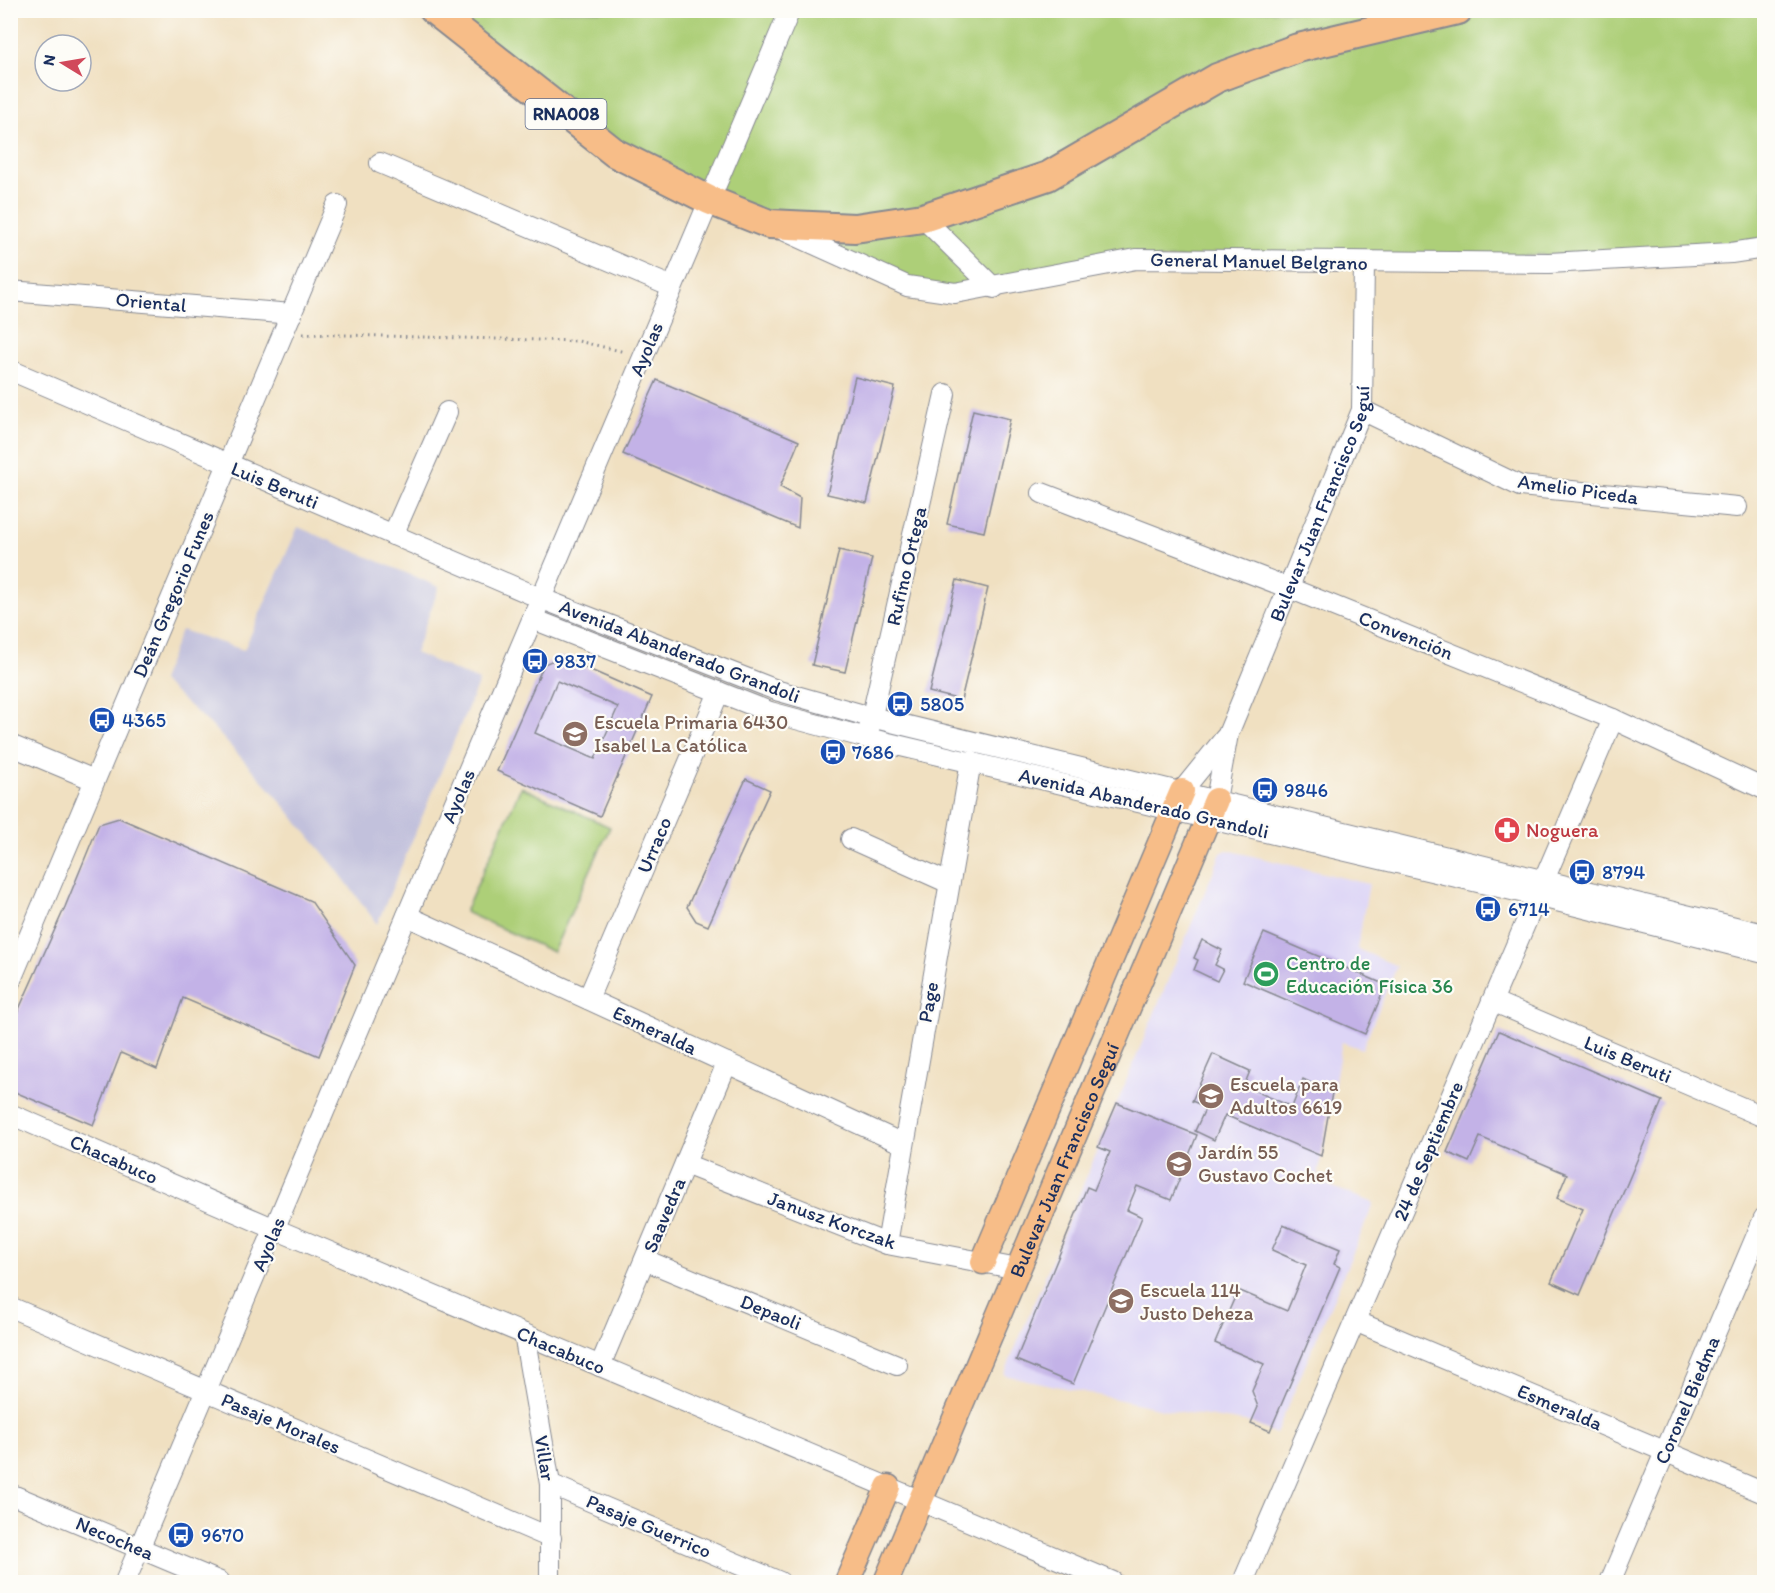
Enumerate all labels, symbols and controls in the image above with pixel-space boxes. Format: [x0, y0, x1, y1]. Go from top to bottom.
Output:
north arrow [33, 33, 93, 93]
text: N [38, 53, 59, 67]
road number: RNA008 [526, 99, 606, 129]
street label: General Manuel Belgrano [1150, 247, 1368, 275]
street label: Oriental [114, 287, 188, 317]
street label: Ayolas [624, 318, 668, 380]
street label: Bulevar Juan Francisco Seguí [1264, 385, 1374, 625]
street label: Luis Beruti [227, 456, 323, 514]
street label: Amelio Piceda [1516, 469, 1640, 509]
street label: Rufino Ortega [881, 503, 932, 628]
street label: Deán Gregorio Funes [127, 507, 219, 681]
street label: Avenida Abanderado Grandoli [556, 594, 804, 708]
street label: Convención [1355, 605, 1457, 665]
bus stop icon: 9837 [520, 646, 550, 676]
place label: 9837 [554, 649, 596, 673]
bus stop icon: 5805 [885, 689, 915, 719]
place label: 5805 [920, 692, 964, 716]
bus stop icon: 4365 [87, 705, 117, 735]
place label: 4365 [122, 708, 166, 732]
place label: Escuela Primaria 6430 Isabel La Católica [594, 710, 788, 757]
school or university icon: Escuela Primaria 6430 Isabel La Católica [560, 719, 590, 749]
bus stop icon: 7686 [818, 737, 848, 767]
place label: 7686 [852, 740, 894, 764]
street label: Avenida Abanderado Grandoli [1017, 763, 1271, 843]
street label: Ayolas [436, 765, 480, 827]
bus stop icon: 9846 [1250, 775, 1280, 805]
place label: 9846 [1284, 778, 1328, 802]
street label: Urraco [631, 813, 677, 877]
pharmacy icon: Noguera [1492, 815, 1522, 845]
place label: Noguera [1526, 818, 1599, 842]
bus stop icon: 8794 [1567, 857, 1597, 887]
place label: 8794 [1602, 860, 1645, 884]
bus stop icon: 6714 [1473, 894, 1503, 924]
place label: 6714 [1508, 897, 1550, 921]
place label: Centro de Educación Física 36 [1286, 951, 1453, 998]
sports icon: Centro de Educación Física 36 [1251, 959, 1281, 989]
street label: Page [913, 980, 943, 1024]
street label: Esmeralda [609, 1000, 701, 1060]
street label: Luis Beruti [1580, 1030, 1676, 1088]
street label: Bulevar Juan Francisco Seguí [1004, 1039, 1124, 1281]
place label: Escuela para Adultos 6619 [1230, 1072, 1343, 1119]
street label: 24 de Septiembre [1388, 1078, 1468, 1224]
school or university icon: Escuela para Adultos 6619 [1196, 1081, 1226, 1111]
street label: Chacabuco [66, 1129, 162, 1189]
place label: Jardín 55 Gustavo Cochet [1198, 1140, 1333, 1187]
school or university icon: Jardín 55 Gustavo Cochet [1164, 1149, 1194, 1179]
street label: Saavedra [637, 1173, 691, 1256]
street label: Janusz Korczak [765, 1186, 900, 1255]
street label: Ayolas [246, 1213, 290, 1275]
place label: Escuela 114 Justo Deheza [1140, 1278, 1253, 1325]
school or university icon: Escuela 114 Justo Deheza [1106, 1286, 1136, 1316]
street label: Depaoli [737, 1289, 805, 1335]
street label: Chacabuco [513, 1321, 609, 1379]
street label: Coronel Biedma [1649, 1332, 1725, 1468]
street label: Esmeralda [1514, 1378, 1607, 1436]
street label: Pasaje Morales [218, 1387, 344, 1459]
street label: Villar [530, 1433, 560, 1483]
street label: Pasaje Guerrico [583, 1489, 715, 1563]
street label: Necochea [72, 1511, 158, 1565]
bus stop icon: 9670 [166, 1520, 196, 1550]
place label: 9670 [201, 1523, 244, 1547]

